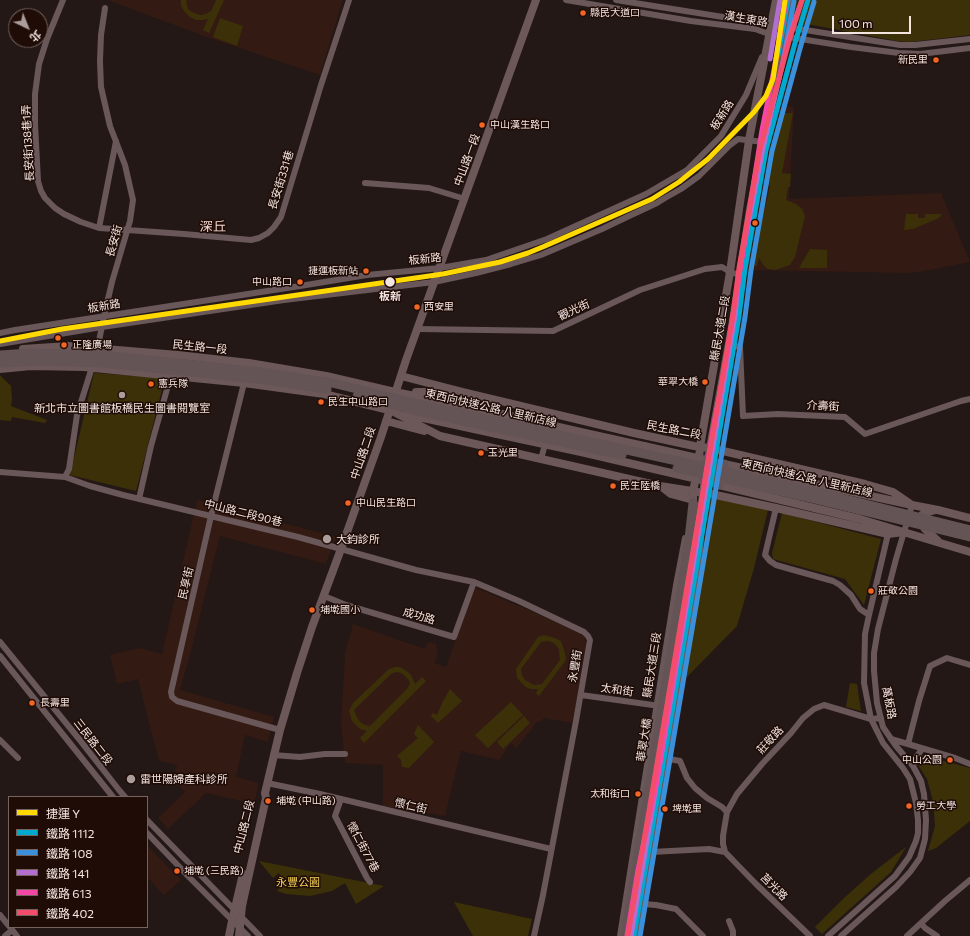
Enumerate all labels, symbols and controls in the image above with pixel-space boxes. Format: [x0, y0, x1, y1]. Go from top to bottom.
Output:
place label: 縣民大道口 [590, 7, 640, 19]
north arrow [8, 8, 48, 48]
marker: 縣民大道口 [578, 8, 588, 18]
scale bar [834, 8, 913, 34]
street label: 漢生東路 [723, 9, 769, 29]
text: 100 m [839, 16, 873, 30]
text: 北 [27, 28, 44, 45]
place label: 新民里 [898, 54, 928, 66]
marker: 新民里 [931, 55, 941, 65]
street label: 板新路 [708, 98, 736, 132]
street label: 長安街138巷1弄 [19, 104, 37, 182]
place label: 中山漢生路口 [490, 119, 550, 131]
marker: 中山漢生路口 [477, 120, 487, 130]
street label: 中山路一段 [451, 132, 483, 188]
street label: 長安街331巷 [266, 149, 296, 211]
unlabelled marker [750, 218, 760, 228]
district label: 深丘 [200, 219, 226, 235]
street label: 長安街 [103, 223, 125, 259]
street label: 板新路 [408, 251, 442, 267]
place label: 捷運板新站 [308, 265, 358, 277]
marker: 捷運板新站 [361, 266, 371, 276]
marker: 板新 [383, 275, 397, 289]
place label: 中山路口 [252, 276, 292, 288]
marker: 中山路口 [295, 277, 305, 287]
place label: 板新 [379, 289, 401, 303]
street label: 縣民大道二段 [708, 294, 732, 362]
street label: 板新路 [87, 297, 121, 315]
street label: 觀光街 [556, 297, 592, 323]
place label: 西安里 [424, 301, 454, 313]
marker: 西安里 [412, 302, 422, 312]
unlabelled marker [53, 333, 63, 343]
street label: 民生路一段 [172, 338, 228, 356]
place label: 正隆廣場 [72, 339, 112, 351]
marker: 正隆廣場 [59, 340, 69, 350]
place label: 華翠大橋 [658, 376, 698, 388]
marker: 華翠大橋 [700, 377, 710, 387]
place label: 憲兵隊 [158, 378, 188, 390]
marker: 憲兵隊 [146, 379, 156, 389]
street label: 東西向快速公路 八里新店線 [424, 386, 558, 430]
marker: 新北市立圖書館板橋民生圖書閱覽室 [117, 390, 127, 400]
place label: 民生中山路口 [328, 396, 388, 408]
marker: 民生中山路口 [316, 397, 326, 407]
street label: 介壽街 [806, 399, 840, 413]
place label: 新北市立圖書館板橋民生圖書閱覽室 [34, 401, 210, 415]
street label: 民生路二段 [646, 418, 702, 442]
street label: 中山路二段 [348, 425, 378, 481]
place label: 玉光里 [488, 447, 518, 459]
marker: 玉光里 [476, 448, 486, 458]
street label: 東西向快速公路 八里新店線 [740, 456, 874, 500]
place label: 民生陸橋 [620, 480, 660, 492]
marker: 民生陸橋 [608, 481, 618, 491]
street label: 中山路二段90巷 [203, 497, 283, 529]
place label: 中山民生路口 [356, 497, 416, 509]
marker: 中山民生路口 [343, 498, 353, 508]
place label: 大鈞診所 [336, 532, 380, 546]
marker: 大鈞診所 [321, 533, 333, 545]
street label: 民享街 [176, 565, 196, 601]
place label: 莊敬公園 [878, 585, 918, 597]
marker: 莊敬公園 [866, 586, 876, 596]
place label: 埔墘國小 [320, 604, 360, 616]
marker: 埔墘國小 [307, 605, 317, 615]
street label: 成功路 [401, 605, 437, 627]
street label: 縣民大道三段 [640, 631, 664, 699]
street label: 永豐街 [566, 649, 584, 683]
street label: 太和街 [600, 681, 634, 699]
street label: 萬板路 [879, 686, 899, 720]
place label: 長壽里 [40, 697, 70, 709]
marker: 長壽里 [27, 698, 37, 708]
street label: 三民路二段 [71, 716, 115, 768]
street label: 華翠大橋 [634, 717, 654, 763]
street label: 莊敬路 [754, 723, 786, 757]
place label: 中山公園 [902, 754, 942, 766]
marker: 中山公園 [945, 755, 955, 765]
place label: 雷世陽婦產科診所 [140, 772, 228, 786]
marker: 雷世陽婦產科診所 [125, 773, 137, 785]
place label: 太和街口 [590, 788, 630, 800]
marker: 太和街口 [633, 789, 643, 799]
place label: 埔墘 (中山路) [276, 795, 336, 807]
legend [8, 796, 148, 928]
marker: 埔墘 (中山路) [263, 796, 273, 806]
street label: 懷仁街 [393, 796, 429, 816]
street label: 中山路二段 [231, 799, 257, 855]
place label: 勞工大學 [916, 800, 956, 812]
marker: 勞工大學 [904, 801, 914, 811]
place label: 埤墘里 [672, 803, 702, 815]
marker: 埤墘里 [660, 804, 670, 814]
text: 捷運 Y [46, 806, 80, 820]
street label: 懷仁街77巷 [344, 819, 382, 875]
text: 鐵路 1112 [46, 826, 94, 840]
text: 鐵路 108 [46, 846, 93, 860]
place label: 埔墘 (三民路) [184, 865, 244, 877]
text: 鐵路 141 [46, 866, 89, 880]
marker: 埔墘 (三民路) [172, 866, 182, 876]
street label: 莒光路 [758, 871, 790, 903]
park label: 永豐公園 [276, 875, 320, 889]
text: 鐵路 613 [46, 886, 92, 900]
text: 鐵路 402 [46, 906, 94, 920]

